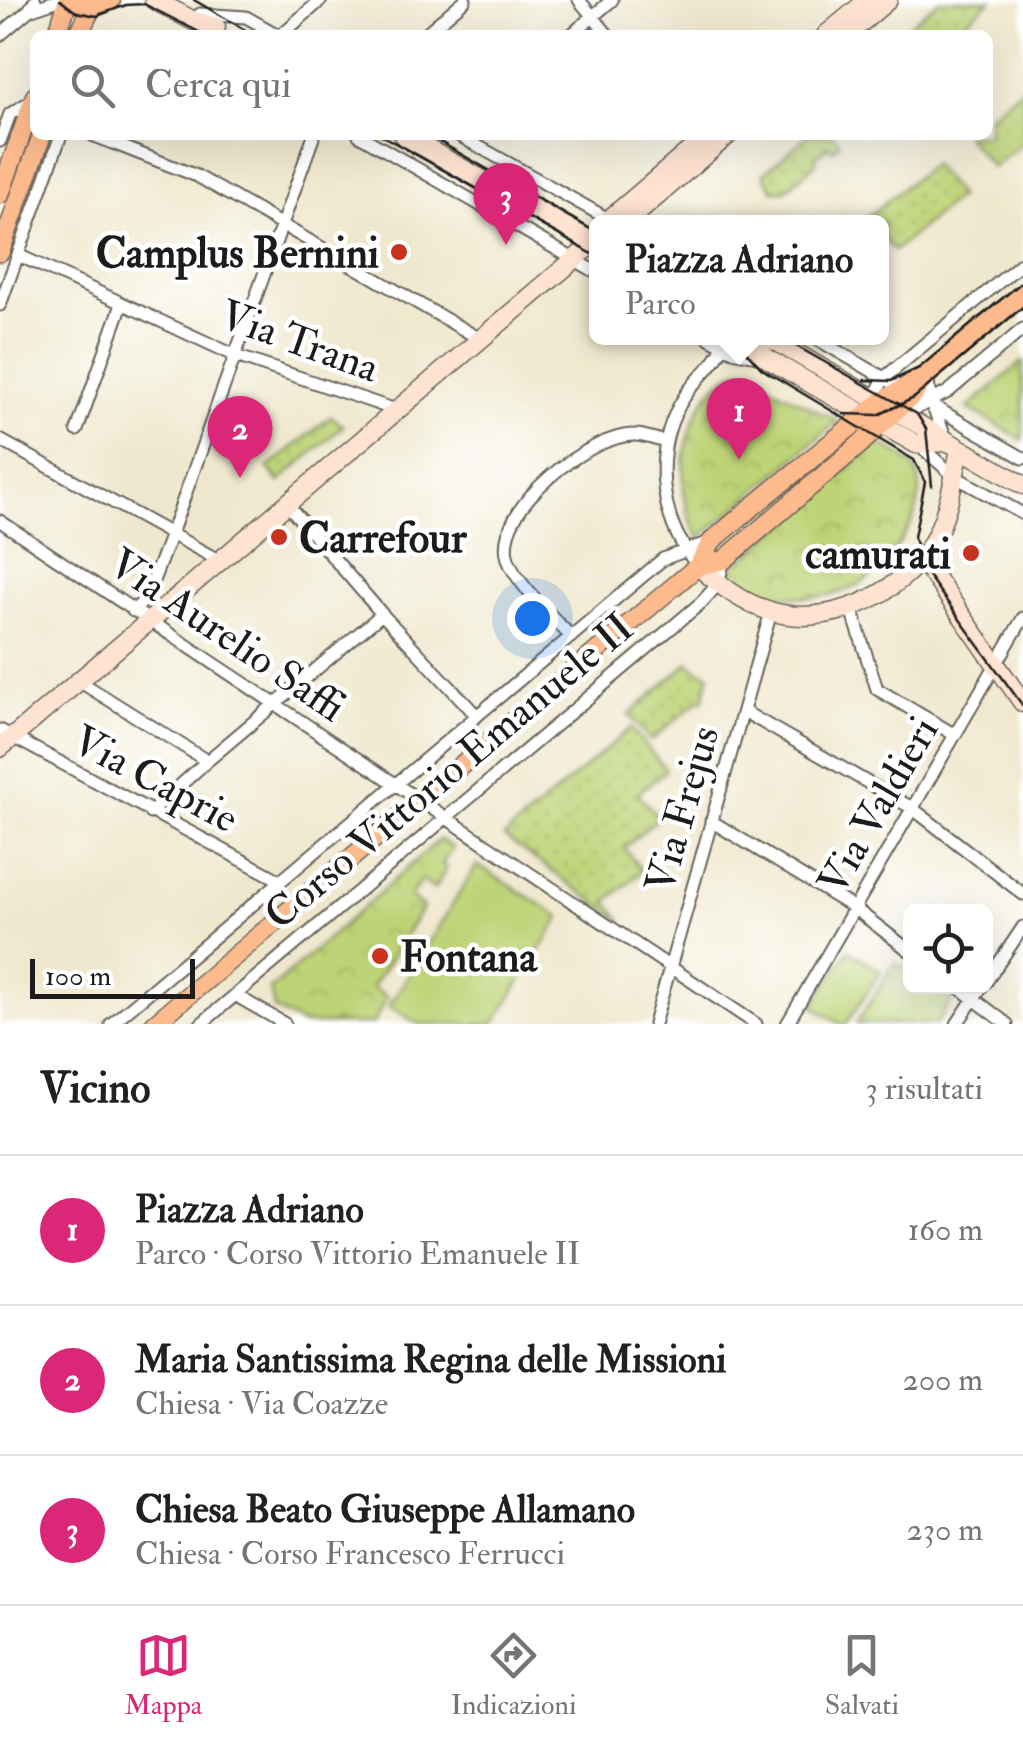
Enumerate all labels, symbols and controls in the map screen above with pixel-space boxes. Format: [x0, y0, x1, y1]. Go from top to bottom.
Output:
search box [30, 30, 993, 140]
icon: search [65, 58, 120, 113]
text: Cerca qui [145, 61, 291, 109]
pin: 3 [474, 162, 538, 245]
popup [589, 215, 889, 345]
place label: Camplus Bernini [96, 228, 379, 280]
text: Piazza Adriano [625, 236, 853, 284]
marker: Camplus Bernini [388, 241, 410, 263]
text: Parco [625, 284, 696, 324]
street label: Via Trana [213, 289, 387, 395]
pin: 1 [706, 378, 772, 460]
pin: 2 [208, 396, 272, 478]
place label: Carrefour [299, 513, 468, 565]
marker: Carrefour [268, 526, 290, 548]
place label: camurati [805, 529, 951, 581]
street label: Via Aurelio Saffi [99, 538, 355, 734]
marker: camurati [960, 542, 982, 564]
your location [507, 593, 558, 644]
street label: Corso Vittorio Emanuele II [254, 602, 644, 941]
street label: Via Valdieri [807, 708, 950, 904]
street label: Via Caprie [63, 715, 247, 845]
street label: Via Frejus [634, 720, 731, 899]
map controls [903, 904, 993, 994]
button: locate [903, 904, 993, 994]
place label: Fontana [400, 932, 538, 984]
marker: Fontana [369, 945, 391, 967]
scale bar [30, 954, 195, 998]
text: 100 m [45, 959, 111, 994]
text: Vicino [40, 1063, 150, 1115]
text: 3 risultati [866, 1069, 983, 1109]
text: Piazza Adriano [135, 1186, 364, 1234]
text: 1 [67, 1210, 78, 1250]
text: 160 m [908, 1210, 983, 1250]
text: Parco · Corso Vittorio Emanuele II [135, 1234, 580, 1274]
text: Maria Santissima Regina delle Missioni [135, 1336, 726, 1384]
text: 2 [64, 1360, 81, 1400]
text: 200 m [902, 1360, 983, 1400]
text: Chiesa · Via Coazze [135, 1384, 388, 1424]
text: Chiesa Beato Giuseppe Allamano [135, 1486, 635, 1534]
text: 3 [66, 1510, 79, 1550]
text: 230 m [907, 1510, 983, 1550]
text: Chiesa · Corso Francesco Ferrucci [135, 1534, 565, 1574]
tab: Mappa [124, 1628, 202, 1723]
tab: Indicazioni [451, 1628, 576, 1723]
tab: Salvati [825, 1628, 899, 1723]

